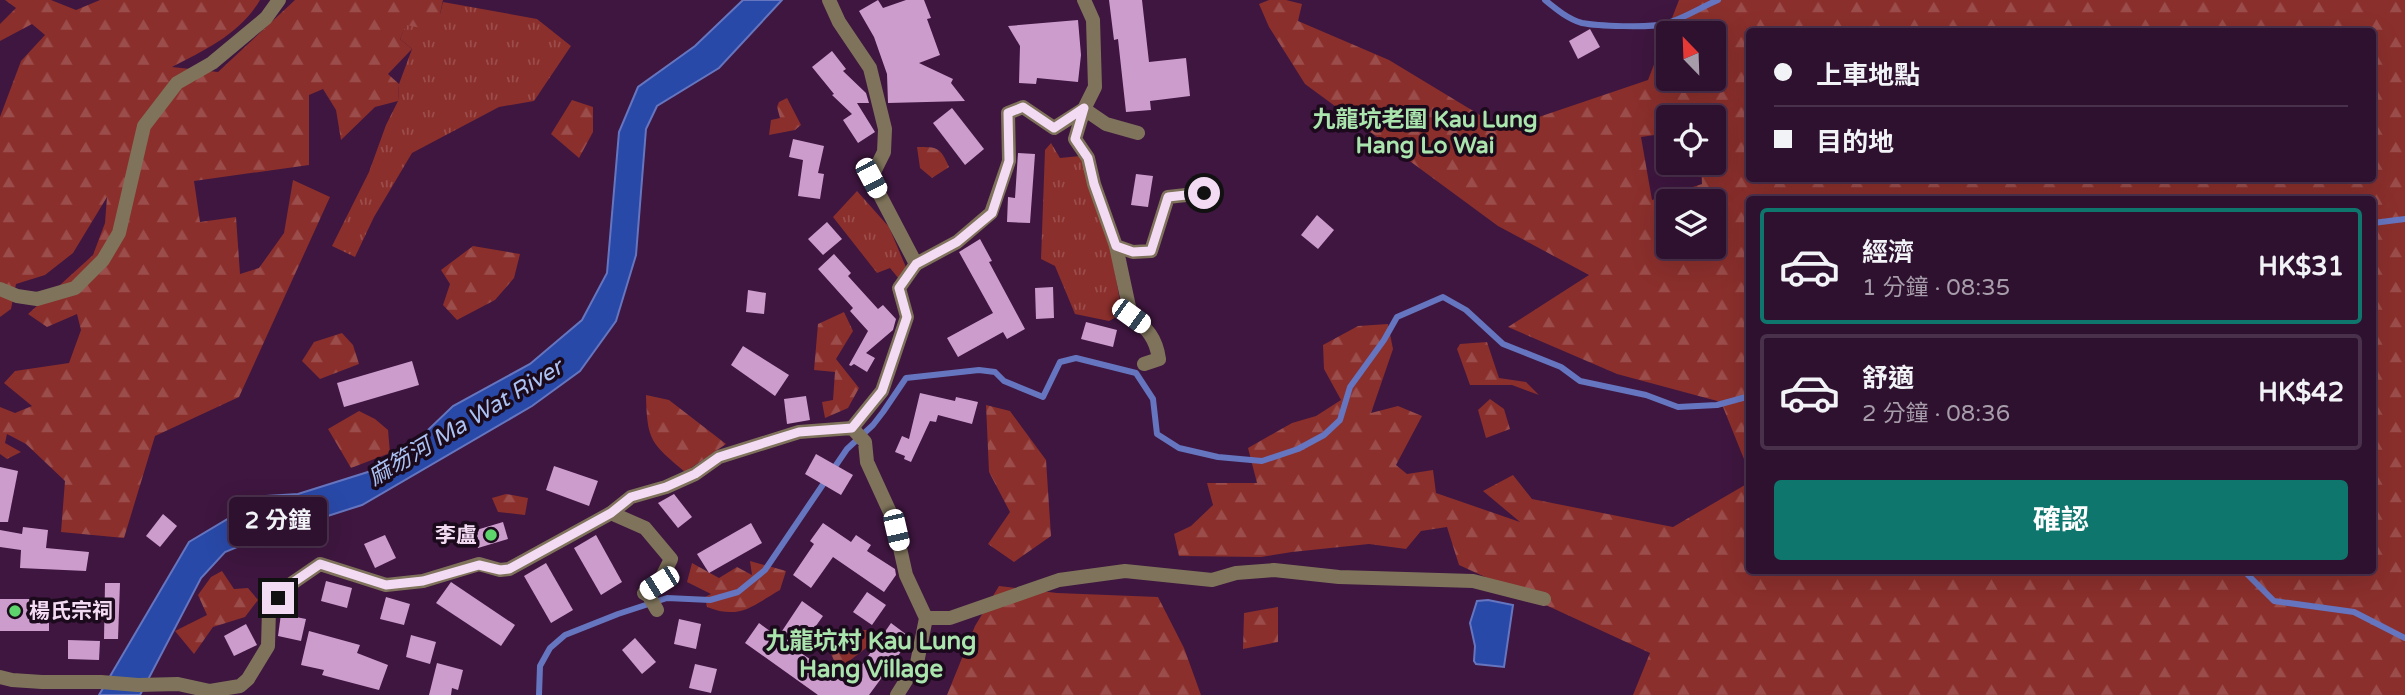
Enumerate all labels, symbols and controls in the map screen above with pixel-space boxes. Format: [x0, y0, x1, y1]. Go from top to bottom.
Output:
north arrow [1656, 21, 1726, 91]
map controls [1656, 21, 1726, 259]
text: 上車地點 [1816, 60, 1920, 91]
button: locate [1656, 105, 1726, 175]
district label: 九龍坑老圍 Kau Lung Hang Lo Wai [1313, 106, 1538, 160]
text: 目的地 [1816, 127, 1894, 158]
car [852, 155, 891, 201]
route start [1188, 177, 1220, 209]
button: layers [1656, 189, 1726, 259]
icon: car [1778, 235, 1841, 298]
text: 經濟 [1862, 237, 1914, 268]
text: HK$31 [2258, 251, 2344, 282]
text: 1 分鐘 · 08:35 [1862, 274, 2010, 302]
car [1108, 295, 1155, 337]
water label: 麻笏河 Ma Wat River [363, 352, 571, 492]
icon: car [1778, 361, 1841, 424]
text: 舒適 [1862, 363, 1914, 394]
text: HK$42 [2258, 377, 2344, 408]
text: 2 分鐘 · 08:36 [1862, 400, 2010, 428]
button: 確認 [1774, 480, 2348, 560]
callout: 2 分鐘 [229, 496, 327, 546]
text: 2 分鐘 [245, 507, 311, 535]
car [882, 507, 911, 553]
place label: 李盧 [435, 523, 477, 548]
marker: 李盧 [483, 527, 499, 543]
car [636, 563, 683, 603]
route end [262, 582, 294, 614]
place label: 楊氏宗祠 [29, 599, 113, 624]
marker: 楊氏宗祠 [7, 603, 23, 619]
district label: 九龍坑村 Kau Lung Hang Village [766, 627, 976, 684]

